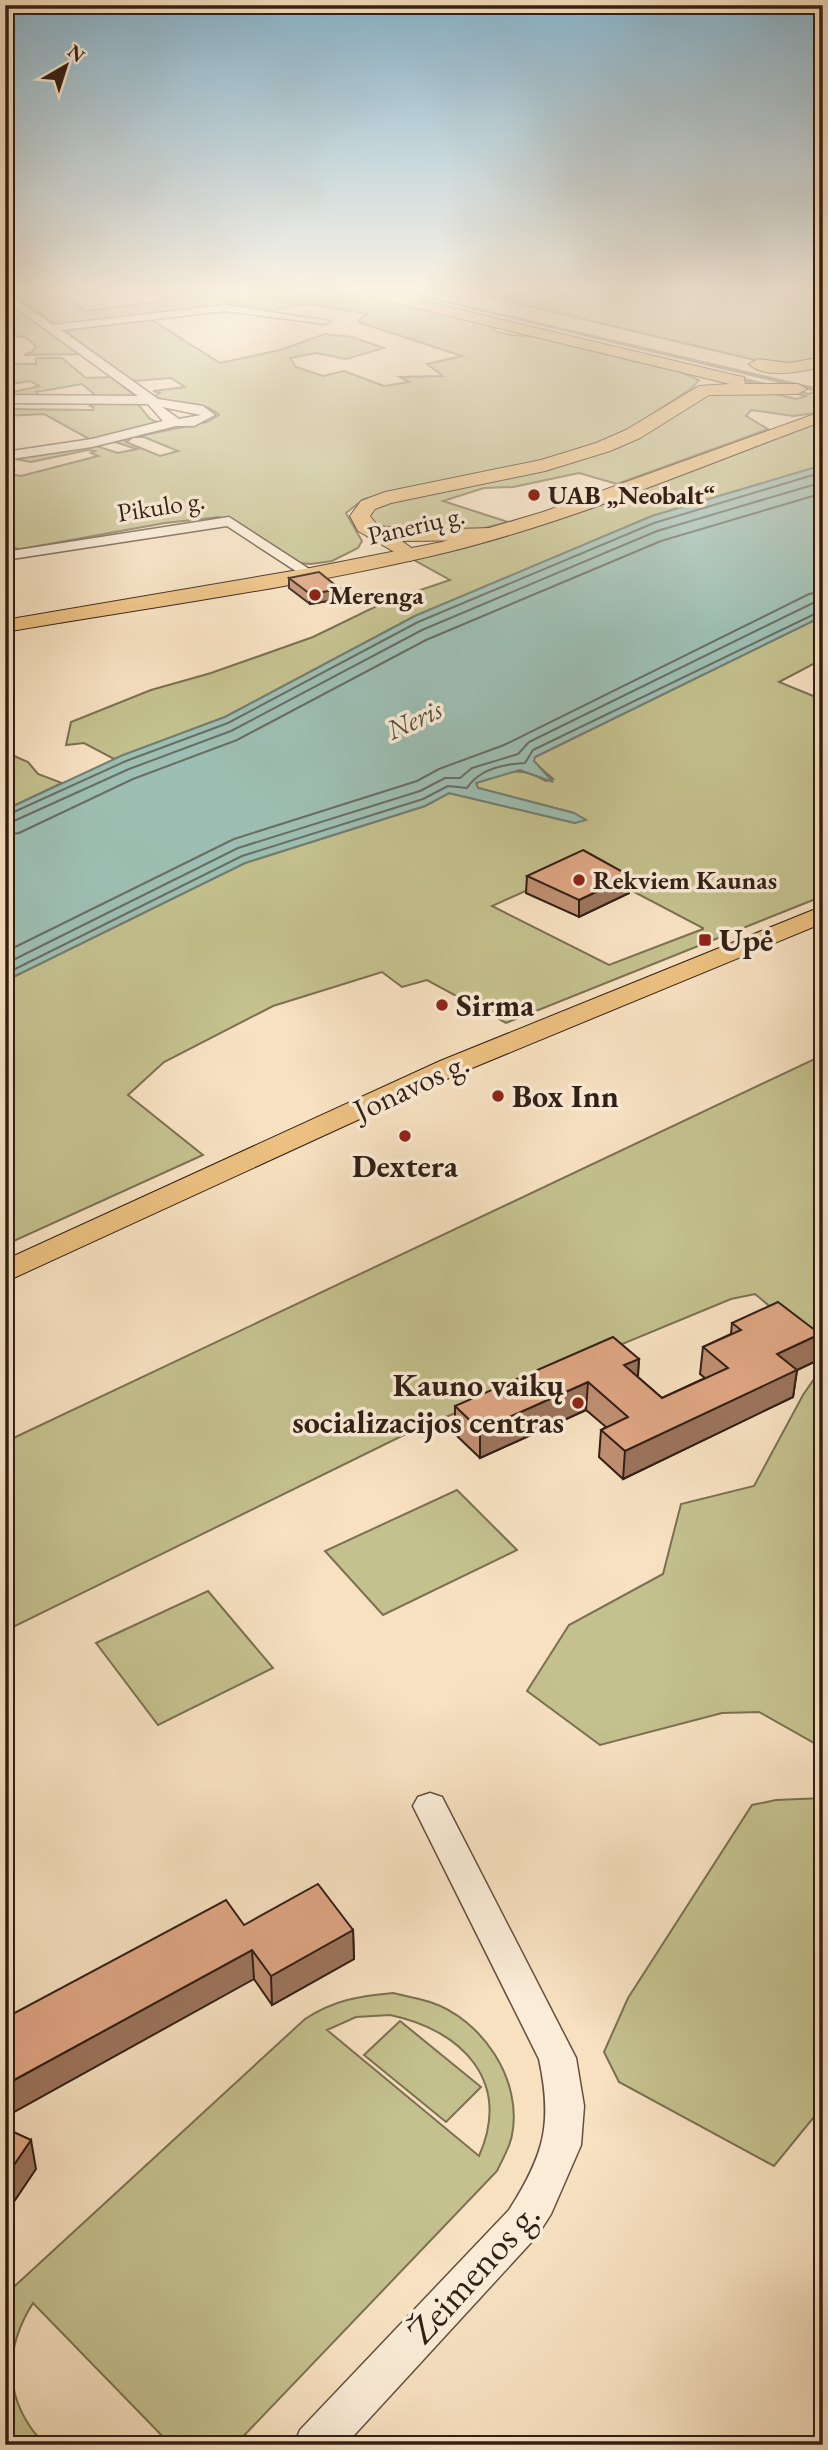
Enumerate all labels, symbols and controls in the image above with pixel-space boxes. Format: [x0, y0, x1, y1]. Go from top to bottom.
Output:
north arrow [32, 32, 102, 102]
text: N [63, 39, 91, 68]
place label: UAB „Neobalt“ [548, 478, 715, 512]
street label: Pikulo g. [115, 482, 207, 530]
marker: UAB „Neobalt“ [526, 487, 542, 503]
street label: Panerių g. [364, 497, 468, 553]
place label: Merenga [329, 578, 424, 612]
marker: Merenga [307, 587, 323, 603]
water label: Neris [379, 690, 448, 748]
place label: Rekviem Kaunas [593, 863, 777, 897]
marker: Rekviem Kaunas [571, 872, 587, 888]
place label: Upė [719, 919, 773, 961]
marker: Upė [697, 932, 713, 948]
place label: Sirma [456, 984, 535, 1026]
marker: Sirma [434, 997, 450, 1013]
street label: Jonavos g. [344, 1041, 476, 1132]
place label: Box Inn [512, 1075, 619, 1117]
marker: Box Inn [490, 1088, 506, 1104]
marker: Dextera [397, 1128, 413, 1144]
place label: Dextera [352, 1145, 459, 1187]
place label: Kauno vaikų socializacijos centras [292, 1364, 564, 1443]
marker: Kauno vaikų socializacijos centras [570, 1395, 586, 1411]
street label: Žeimenos g. [396, 2190, 550, 2354]

